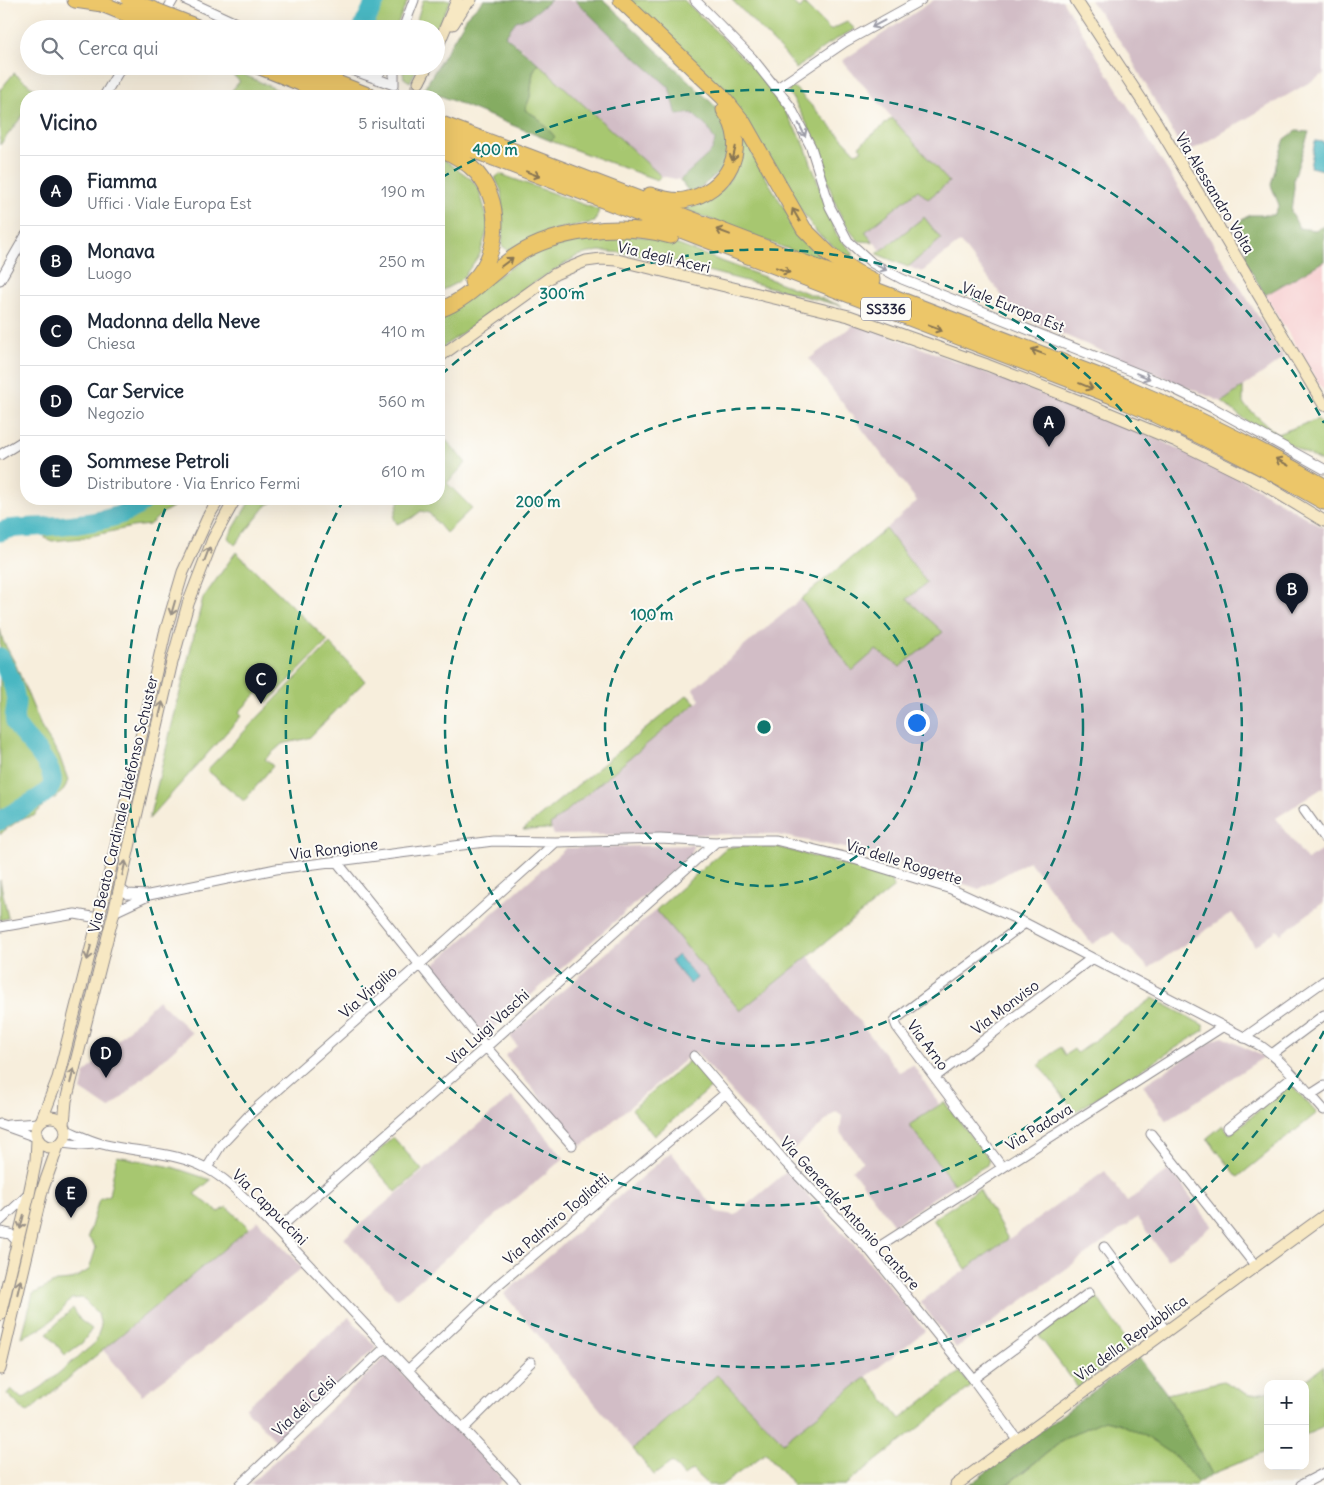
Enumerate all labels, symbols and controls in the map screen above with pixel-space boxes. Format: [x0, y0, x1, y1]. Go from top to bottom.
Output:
one-way arrow [871, 19, 886, 29]
search box [20, 20, 445, 75]
icon: search [38, 34, 66, 62]
text: Cerca qui [78, 36, 159, 60]
text: Vicino [40, 109, 97, 136]
text: 5 risultati [358, 113, 425, 133]
one-way arrow [798, 122, 807, 137]
street label: Via Alessandro Volta [1171, 129, 1259, 257]
text: 400 m [472, 140, 518, 159]
one-way arrow [729, 145, 738, 161]
text: Fiamma [87, 169, 157, 193]
one-way arrow [525, 170, 540, 179]
text: A [51, 181, 61, 201]
text: 190 m [381, 181, 425, 201]
text: Uffici · Viale Europa Est [87, 193, 252, 213]
one-way arrow [791, 207, 801, 222]
one-way arrow [716, 226, 731, 236]
street label: Via degli Aceri [616, 237, 712, 277]
text: Monava [87, 239, 155, 263]
text: B [51, 251, 61, 271]
text: 250 m [379, 251, 425, 271]
one-way arrow [500, 257, 513, 268]
text: Luogo [87, 263, 132, 283]
one-way arrow [872, 263, 887, 272]
one-way arrow [774, 266, 790, 275]
street label: Viale Europa Est [959, 278, 1067, 336]
text: 300 m [540, 284, 585, 303]
road number: SS336 [861, 298, 911, 320]
text: Madonna della Neve [87, 309, 260, 333]
text: C [51, 321, 61, 341]
text: 410 m [381, 321, 425, 341]
one-way arrow [926, 324, 942, 333]
text: Chiesa [87, 333, 135, 353]
one-way arrow [1031, 347, 1046, 357]
one-way arrow [1135, 371, 1150, 381]
text: Car Service [87, 379, 184, 403]
one-way arrow [1079, 382, 1094, 391]
text: D [50, 391, 62, 411]
text: 560 m [378, 391, 425, 411]
text: Negozio [87, 403, 145, 423]
pin: A [1033, 406, 1065, 447]
text: Sommese Petroli [87, 449, 229, 473]
one-way arrow [1274, 457, 1289, 467]
text: E [51, 461, 61, 481]
text: 610 m [381, 461, 425, 481]
text: Distributore · Via Enrico Fermi [87, 473, 300, 493]
text: 200 m [516, 492, 560, 511]
one-way arrow [203, 547, 212, 562]
pin: B [1276, 573, 1308, 614]
one-way arrow [167, 599, 177, 615]
text: 100 m [631, 605, 673, 624]
pin: C [245, 663, 277, 704]
street label: Via Beato Cardinale Ildefonso Schuster [84, 673, 162, 935]
one-way arrow [157, 702, 166, 718]
your location [904, 710, 930, 736]
centre of rings [755, 718, 773, 736]
street label: Via Rongione [289, 834, 379, 864]
street label: Via delle Roggette [843, 835, 965, 889]
one-way arrow [120, 860, 129, 876]
one-way arrow [84, 944, 93, 960]
street label: Via Virgilio [335, 962, 401, 1022]
street label: Via Monviso [967, 975, 1043, 1039]
street label: Via Luigi Vaschi [443, 985, 533, 1069]
street label: Via Arno [903, 1016, 953, 1074]
pin: D [90, 1037, 122, 1078]
one-way arrow [68, 1069, 77, 1085]
street label: Via Padova [1002, 1099, 1076, 1155]
street label: Via Generale Antonio Cantore [776, 1132, 924, 1294]
street label: Via Cappuccini [228, 1165, 312, 1249]
street label: Via Palmiro Togliatti [499, 1169, 613, 1269]
pin: E [55, 1177, 87, 1218]
one-way arrow [17, 1213, 26, 1229]
one-way arrow [15, 1280, 24, 1296]
street label: Via della Repubblica [1071, 1291, 1191, 1385]
street label: Via dei Celsi [268, 1372, 340, 1440]
map controls [1264, 1380, 1309, 1470]
button: + [1264, 1380, 1309, 1425]
button: − [1264, 1425, 1309, 1470]

